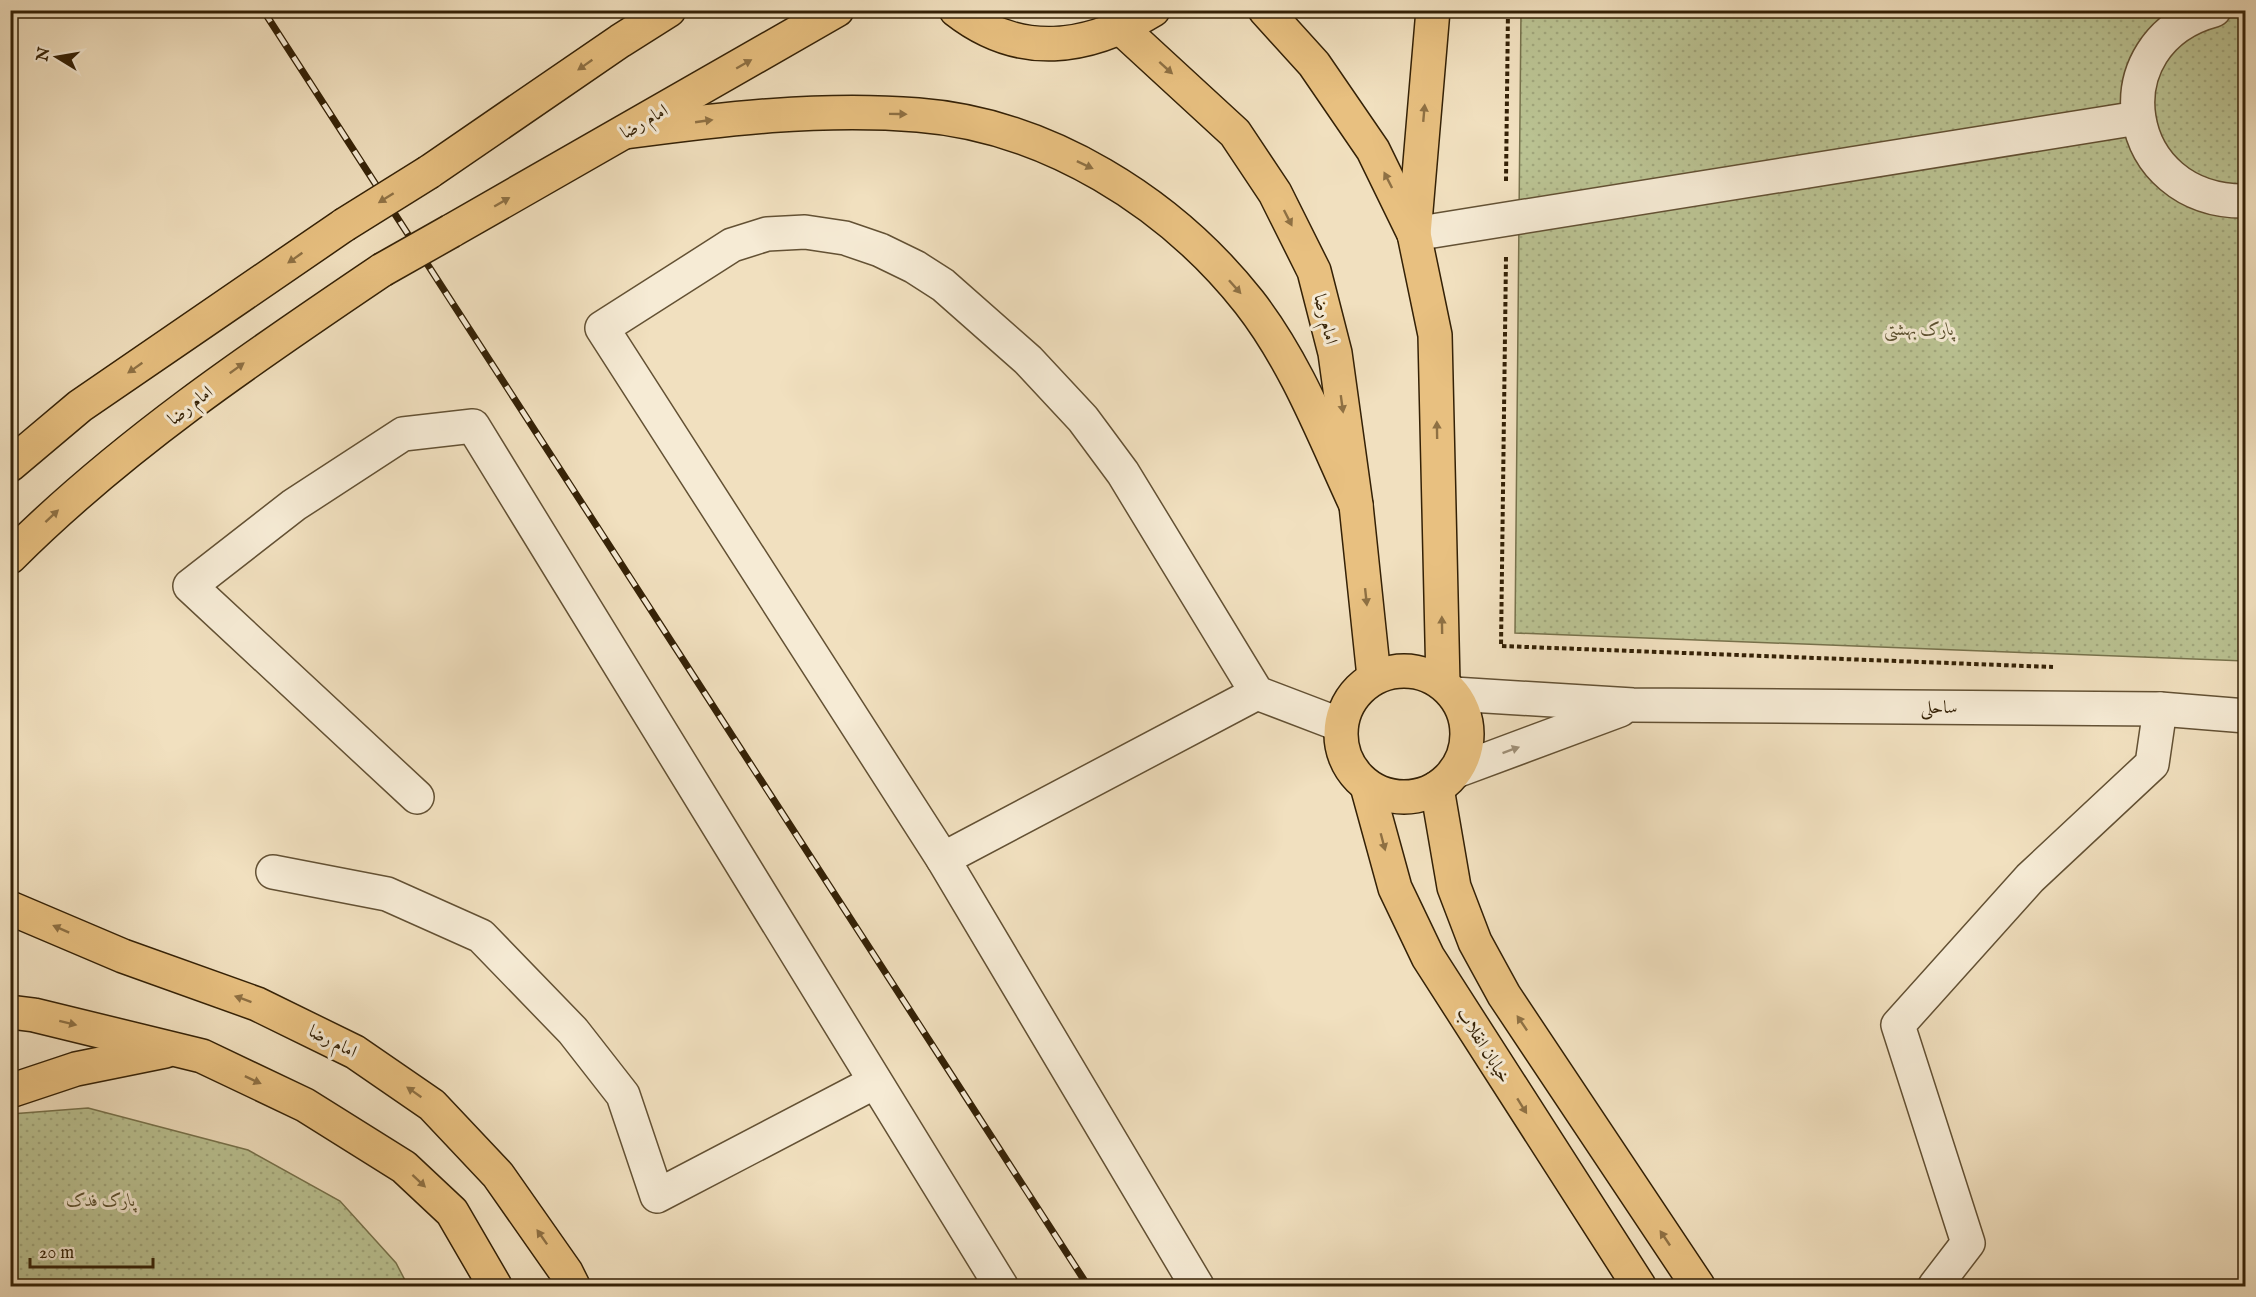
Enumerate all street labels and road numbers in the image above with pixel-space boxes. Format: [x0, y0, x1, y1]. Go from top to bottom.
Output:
street label: امام رضا [617, 100, 674, 148]
street label: امام رضا [1304, 292, 1342, 348]
street label: امام رضا [164, 381, 220, 433]
street label: ساحلی [1920, 697, 1958, 720]
street label: خیابان انقلاب [1450, 1004, 1515, 1088]
street label: امام رضا [303, 1021, 360, 1067]

